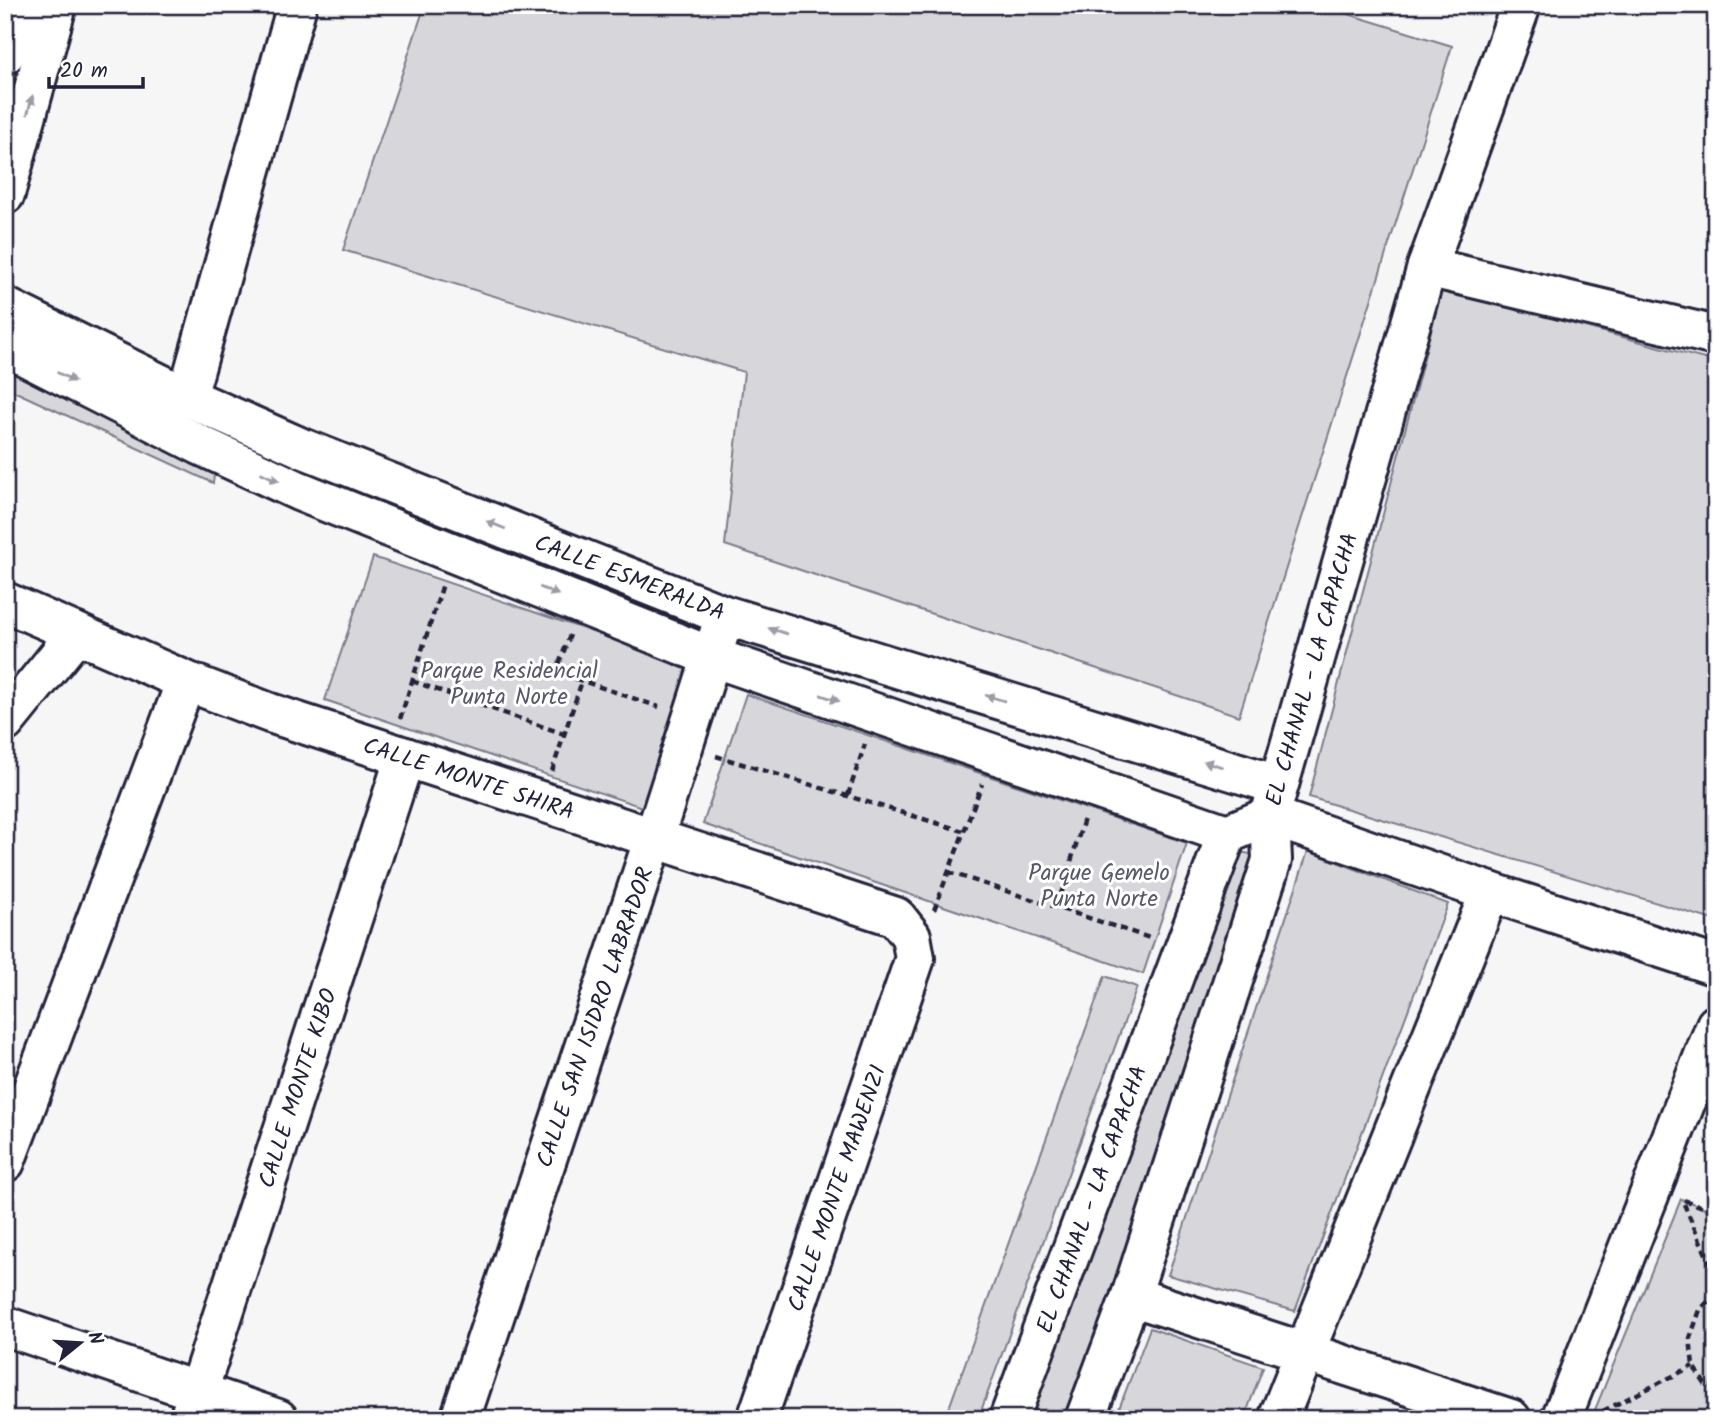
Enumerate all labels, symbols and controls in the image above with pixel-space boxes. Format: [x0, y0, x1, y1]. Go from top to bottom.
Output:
scale bar [49, 46, 144, 90]
text: 20 m [60, 55, 108, 88]
one-way arrow [25, 94, 35, 115]
one-way arrow [56, 372, 76, 383]
one-way arrow [260, 472, 280, 483]
one-way arrow [485, 519, 506, 530]
street label: CALLE ESMERALDA [529, 526, 730, 632]
street label: EL CHANAL - LA CAPACHA [1257, 529, 1369, 810]
one-way arrow [538, 586, 559, 597]
one-way arrow [767, 626, 788, 636]
park label: Parque Residencial Punta Norte [420, 654, 598, 716]
one-way arrow [984, 692, 1005, 702]
one-way arrow [820, 693, 841, 704]
street label: CALLE MONTE SHIRA [358, 729, 579, 831]
one-way arrow [1202, 759, 1223, 769]
park label: Parque Gemelo Punta Norte [1028, 856, 1170, 918]
street label: CALLE SAN ISIDRO LABRADOR [527, 863, 664, 1173]
street label: CALLE MONTE KIBO [250, 984, 348, 1193]
street label: CALLE MONTE MAWENZI [779, 1060, 897, 1317]
street label: EL CHANAL - LA CAPACHA [1028, 1061, 1158, 1339]
north arrow [46, 1308, 116, 1378]
text: N [78, 1328, 110, 1349]

